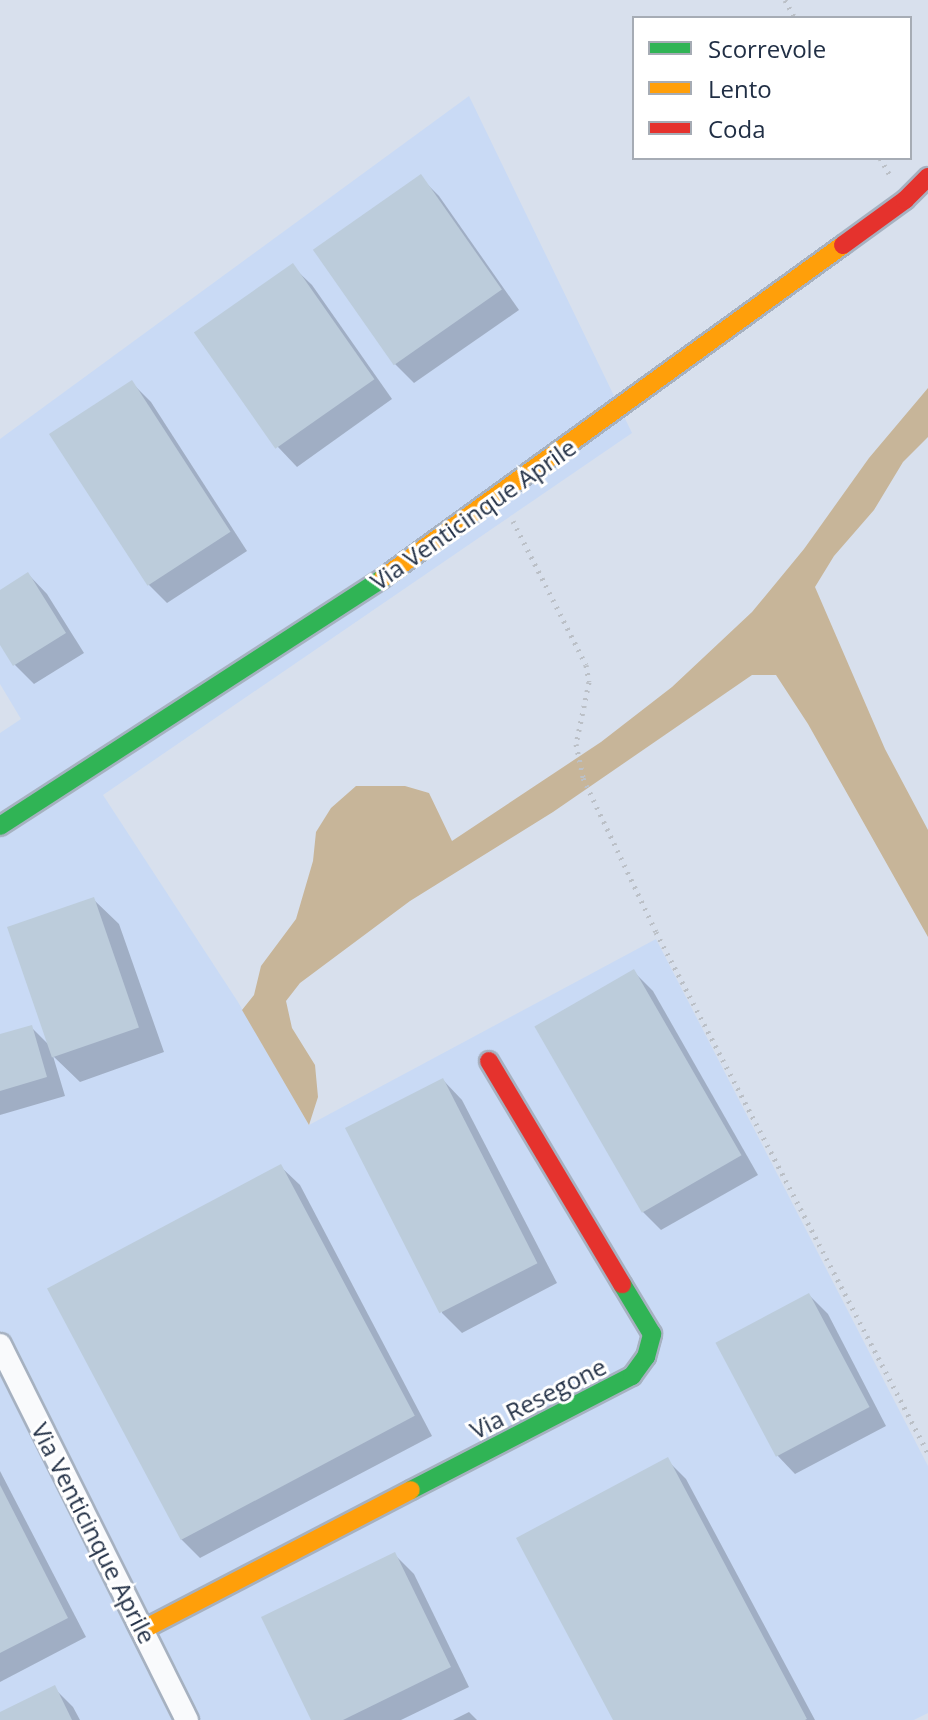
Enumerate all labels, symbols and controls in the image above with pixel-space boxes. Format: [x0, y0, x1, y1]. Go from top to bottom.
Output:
legend [632, 16, 912, 160]
text: Scorrevole [708, 32, 826, 65]
text: Lento [708, 72, 772, 105]
text: Coda [708, 112, 766, 145]
street label: Via Venticinque Aprile [365, 432, 581, 596]
street label: Via Resegone [465, 1351, 611, 1445]
street label: Via Venticinque Aprile [26, 1418, 162, 1648]

